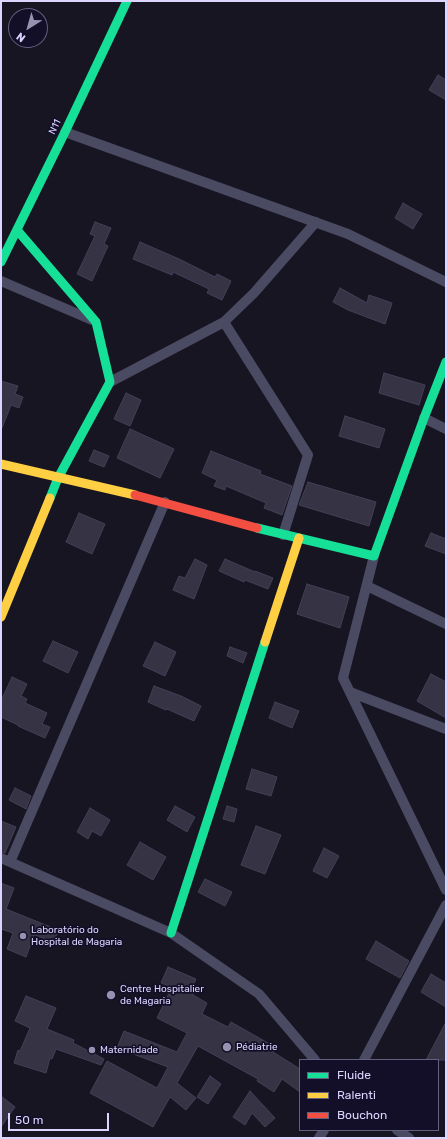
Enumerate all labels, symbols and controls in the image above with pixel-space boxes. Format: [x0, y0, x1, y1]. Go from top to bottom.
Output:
north arrow [8, 8, 48, 48]
text: N [14, 30, 28, 45]
street label: N11 [46, 117, 64, 137]
place label: Laboratório do Hospital de Magaria [31, 924, 122, 948]
marker: Laboratório do Hospital de Magaria [18, 931, 28, 941]
place label: Centre Hospitalier de Magaria [120, 983, 204, 1006]
marker: Centre Hospitalier de Magaria [105, 989, 117, 1001]
marker: Pédiatrie [221, 1041, 233, 1053]
place label: Pédiatrie [236, 1041, 278, 1053]
place label: Maternidade [100, 1044, 158, 1056]
marker: Maternidade [87, 1045, 97, 1055]
legend [299, 1059, 439, 1131]
text: Fluide [337, 1068, 371, 1082]
text: Ralenti [337, 1088, 376, 1102]
scale bar [10, 1105, 111, 1131]
text: Bouchon [337, 1108, 387, 1122]
text: 50 m [15, 1113, 43, 1127]

